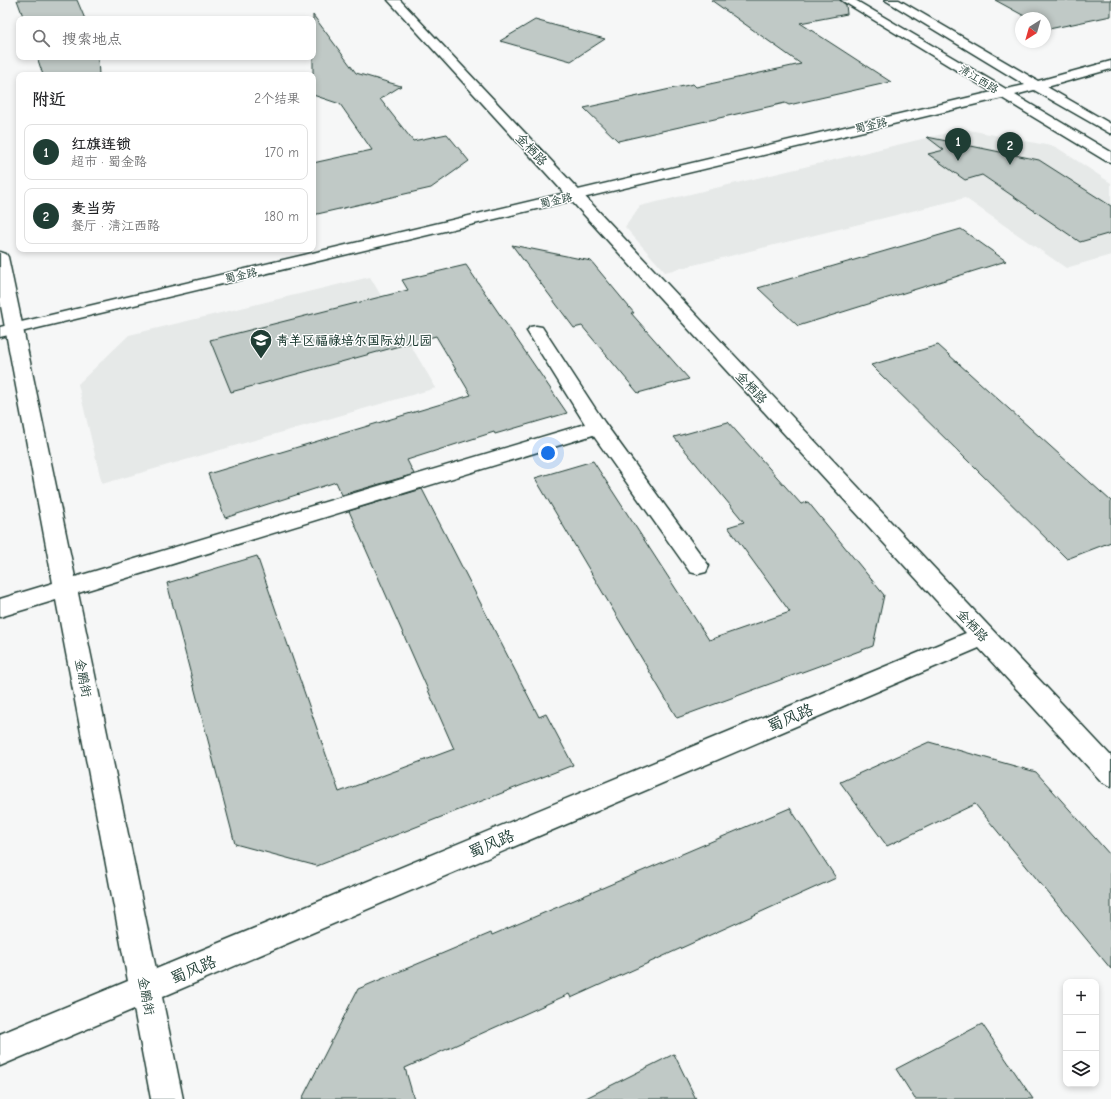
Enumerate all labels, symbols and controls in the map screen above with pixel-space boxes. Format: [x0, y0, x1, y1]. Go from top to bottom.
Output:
north arrow [1015, 12, 1051, 48]
search box [16, 16, 316, 60]
icon: search [30, 27, 52, 49]
text: 搜索地点 [62, 30, 122, 48]
street label: 清江西路 [957, 63, 1001, 96]
text: 附近 [32, 90, 66, 109]
text: 2个结果 [254, 91, 300, 106]
street label: 蜀金路 [854, 115, 889, 136]
pin: 1 [945, 128, 971, 161]
street label: 金栖路 [513, 130, 550, 169]
pin: 2 [997, 132, 1023, 165]
text: 红旗连锁 [71, 135, 131, 153]
text: 1 [43, 145, 49, 160]
text: 170 m [265, 145, 299, 160]
text: 超市 · 蜀金路 [71, 154, 147, 169]
street label: 蜀金路 [539, 190, 574, 211]
text: 麦当劳 [71, 199, 116, 217]
text: 2 [43, 209, 49, 224]
text: 180 m [264, 209, 299, 224]
text: 餐厅 · 清江西路 [71, 218, 160, 233]
street label: 蜀金路 [224, 265, 259, 286]
school or university icon: 青羊区福禄培尔国际幼儿园 [248, 327, 274, 360]
place label: 青羊区福禄培尔国际幼儿园 [276, 333, 432, 348]
street label: 金栖路 [733, 368, 770, 407]
your location [538, 443, 558, 463]
street label: 金栖路 [954, 606, 991, 645]
street label: 金鹏街 [72, 658, 95, 699]
street label: 蜀风路 [765, 700, 816, 736]
street label: 蜀风路 [466, 826, 517, 862]
street label: 蜀风路 [168, 952, 219, 988]
street label: 金鹏街 [135, 976, 158, 1017]
map controls [1063, 979, 1099, 1087]
button: + [1063, 979, 1099, 1015]
button: − [1063, 1015, 1099, 1051]
button: layers [1063, 1051, 1099, 1087]

